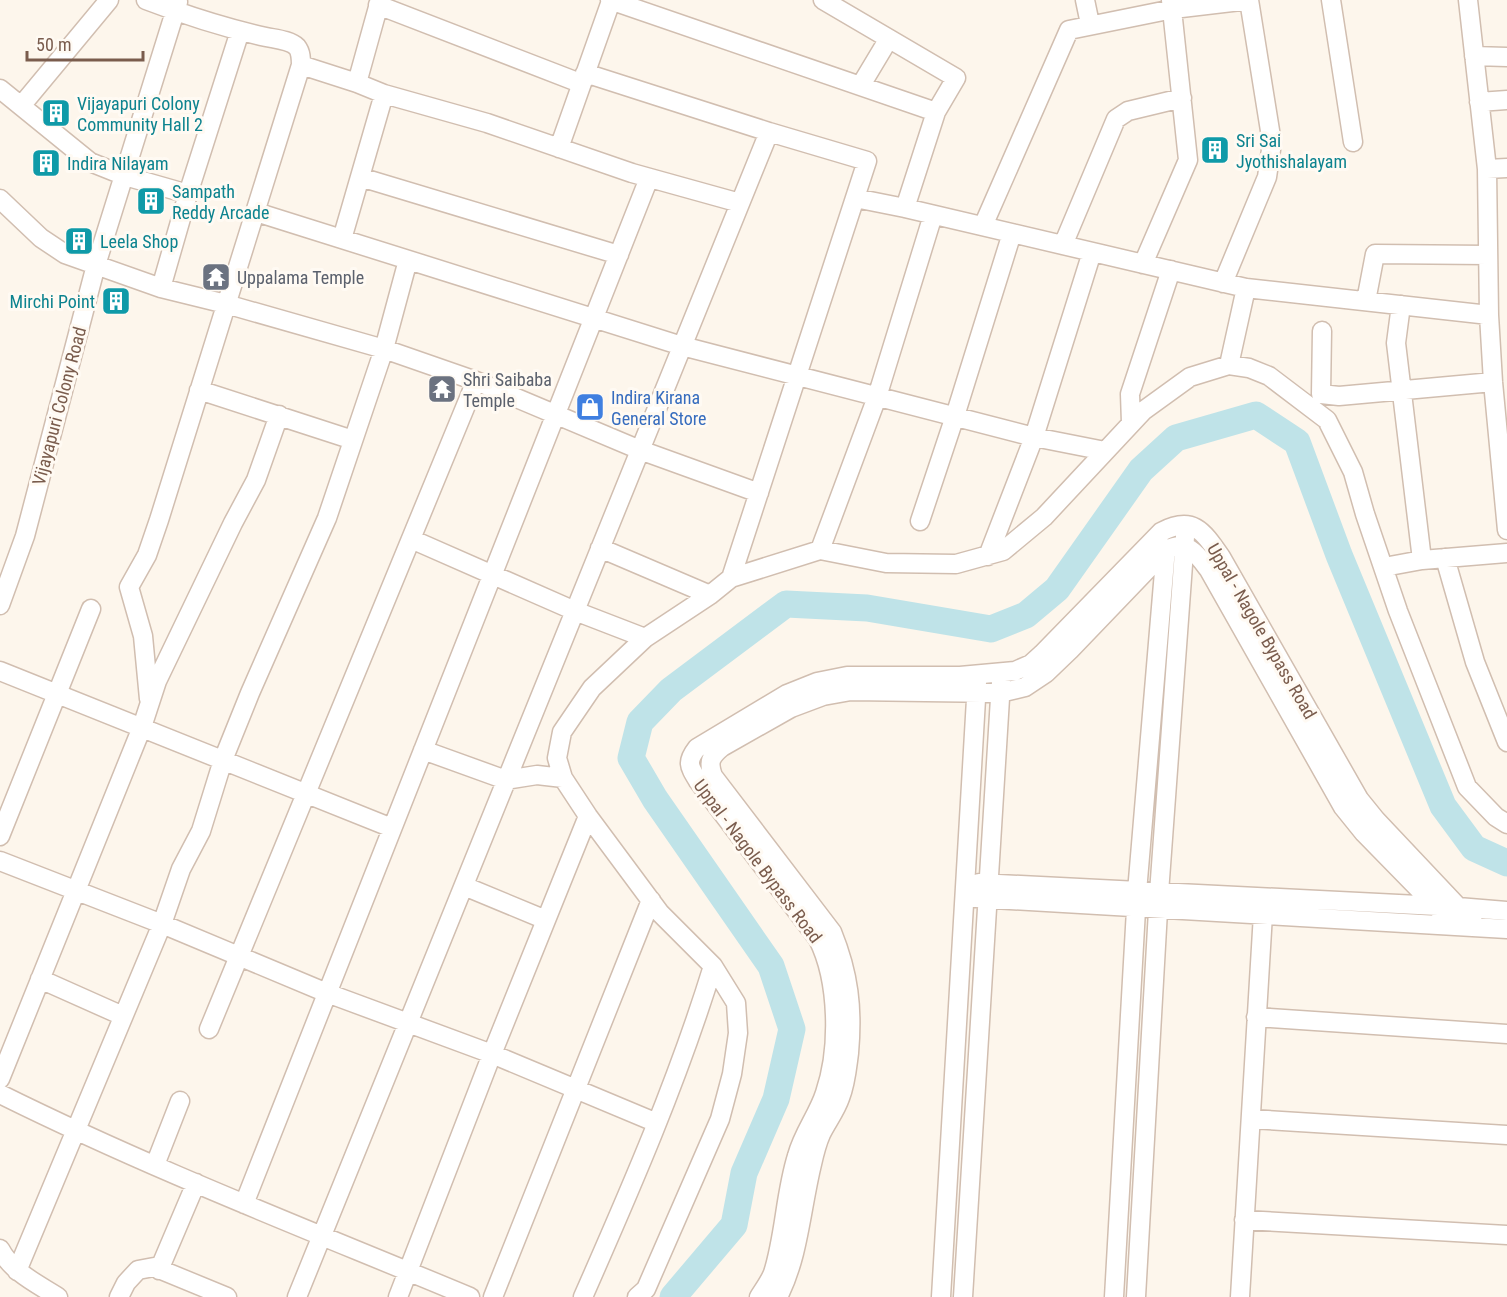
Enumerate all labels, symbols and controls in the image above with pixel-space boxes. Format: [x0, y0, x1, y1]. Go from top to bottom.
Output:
scale bar [27, 24, 142, 62]
text: 50 m [36, 34, 71, 55]
place label: Vijayapuri Colony Community Hall 2 [77, 93, 203, 135]
building icon: Vijayapuri Colony Community Hall 2 [40, 97, 72, 129]
place label: Sri Sai Jyothishalayam [1236, 130, 1347, 172]
building icon: Sri Sai Jyothishalayam [1199, 134, 1231, 166]
building icon: Indira Nilayam [30, 147, 62, 179]
place label: Indira Nilayam [67, 153, 169, 174]
place label: Sampath Reddy Arcade [172, 181, 269, 223]
building icon: Sampath Reddy Arcade [135, 185, 167, 217]
building icon: Leela Shop [63, 225, 95, 257]
place label: Leela Shop [100, 231, 178, 252]
temple icon: Uppalama Temple [200, 261, 232, 293]
place label: Uppalama Temple [237, 267, 364, 288]
building icon: Mirchi Point [100, 285, 132, 317]
place label: Mirchi Point [10, 291, 95, 312]
street label: Vijayapuri Colony Road [28, 325, 90, 487]
place label: Shri Saibaba Temple [463, 369, 552, 411]
temple icon: Shri Saibaba Temple [426, 373, 458, 405]
place label: Indira Kirana General Store [611, 387, 707, 429]
shop icon: Indira Kirana General Store [574, 391, 606, 423]
street label: Uppal - Nagole Bypass Road [1203, 539, 1321, 723]
street label: Uppal - Nagole Bypass Road [690, 775, 826, 947]

